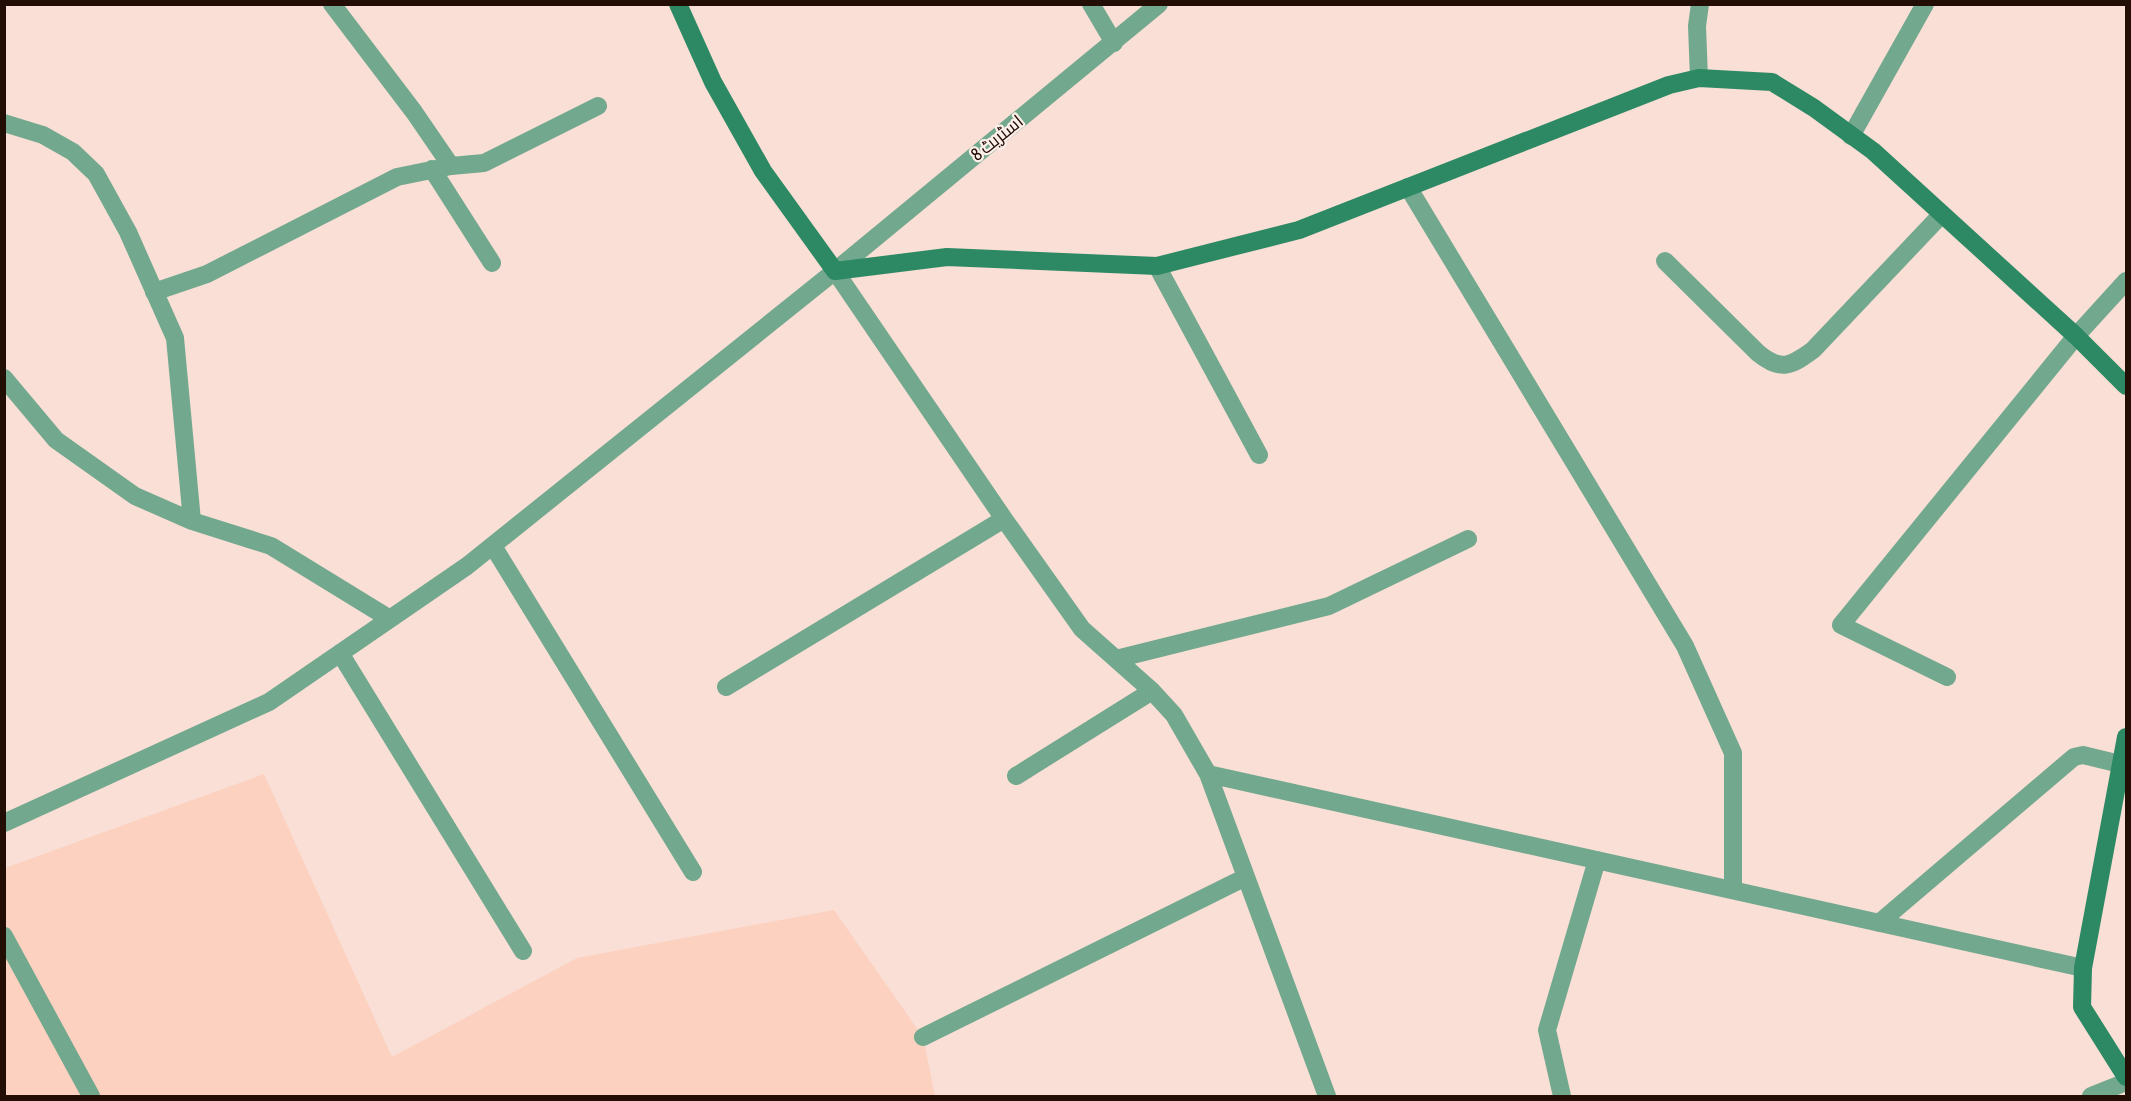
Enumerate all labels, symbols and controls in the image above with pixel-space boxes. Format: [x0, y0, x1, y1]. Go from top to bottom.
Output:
street label: اسٹریٹ 8 [966, 110, 1028, 166]

